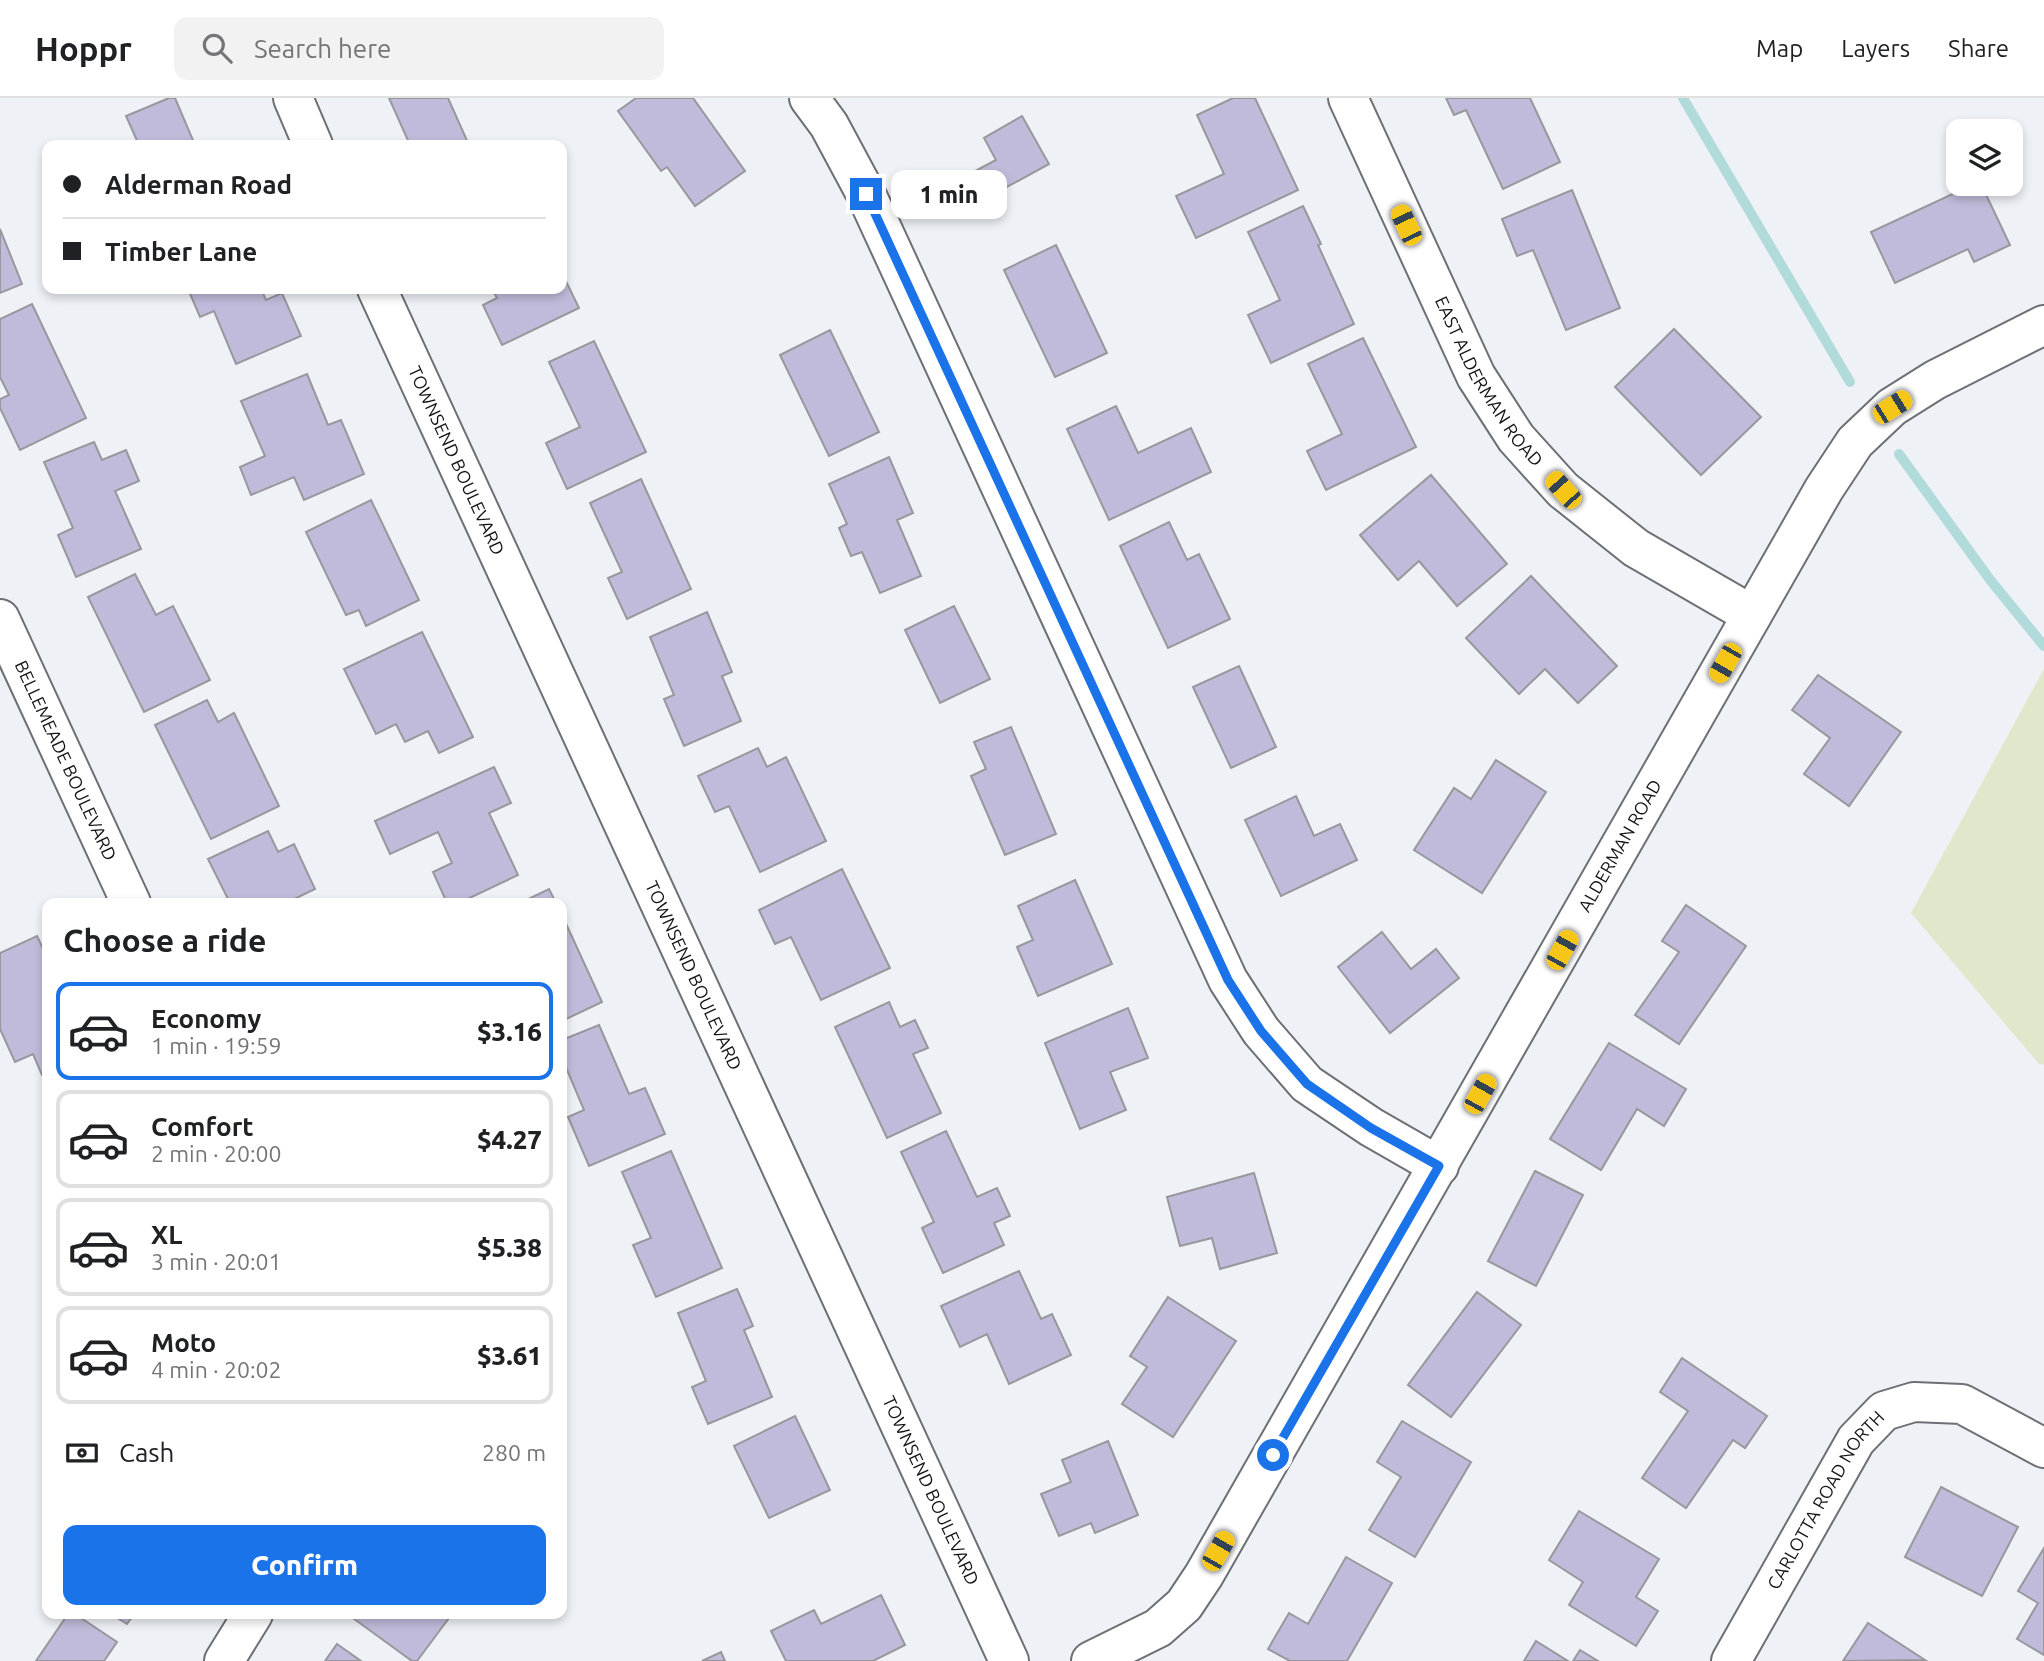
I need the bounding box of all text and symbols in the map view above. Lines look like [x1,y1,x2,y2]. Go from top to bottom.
search box [174,17,664,80]
icon: search [198,29,236,67]
text: Hoppr [35,30,132,67]
text: Search here [254,34,391,63]
text: Map [1756,35,1803,62]
text: Layers [1841,35,1910,62]
text: Share [1948,35,2009,62]
map controls [1946,119,2023,196]
button: layers [1946,119,2023,196]
text: Alderman Road [105,170,292,199]
callout: 1 min [890,170,1006,218]
route end [850,178,882,210]
text: 1 min [920,182,978,207]
car [1388,202,1425,248]
text: Timber Lane [105,237,257,266]
street label: EAST ALDERMAN ROAD [1432,293,1547,470]
street label: TOWNSEND BOULEVARD [405,363,509,558]
car [1869,387,1916,427]
car [1542,467,1585,513]
car [1706,640,1745,686]
street label: BELLEMEADE BOULEVARD [12,657,121,863]
street label: ALDERMAN ROAD [1574,776,1665,915]
street label: TOWNSEND BOULEVARD [642,878,746,1073]
text: Choose a ride [63,922,266,958]
car [1543,927,1582,973]
icon: car [67,1000,130,1063]
text: Economy [151,1004,261,1033]
text: $3.16 [477,1017,542,1046]
text: 1 min · 19:59 [151,1033,282,1058]
car [1461,1071,1500,1117]
icon: car [67,1108,130,1171]
text: Comfort [151,1112,254,1141]
text: $4.27 [477,1125,542,1154]
text: 2 min · 20:00 [151,1141,282,1166]
icon: car [67,1216,130,1279]
text: XL [151,1220,182,1249]
text: $5.38 [477,1233,542,1262]
text: 3 min · 20:01 [151,1249,282,1274]
icon: car [67,1324,130,1387]
text: Moto [151,1328,216,1357]
text: $3.61 [477,1341,542,1370]
text: 4 min · 20:02 [151,1357,282,1382]
street label: TOWNSEND BOULEVARD [879,1393,984,1588]
street label: CARLOTTA ROAD NORTH [1763,1406,1888,1592]
icon: cash [63,1434,101,1472]
text: Cash [119,1438,174,1467]
route start [1257,1439,1289,1471]
text: 280 m [482,1440,546,1465]
button: Confirm [63,1525,546,1605]
car [1199,1528,1238,1574]

